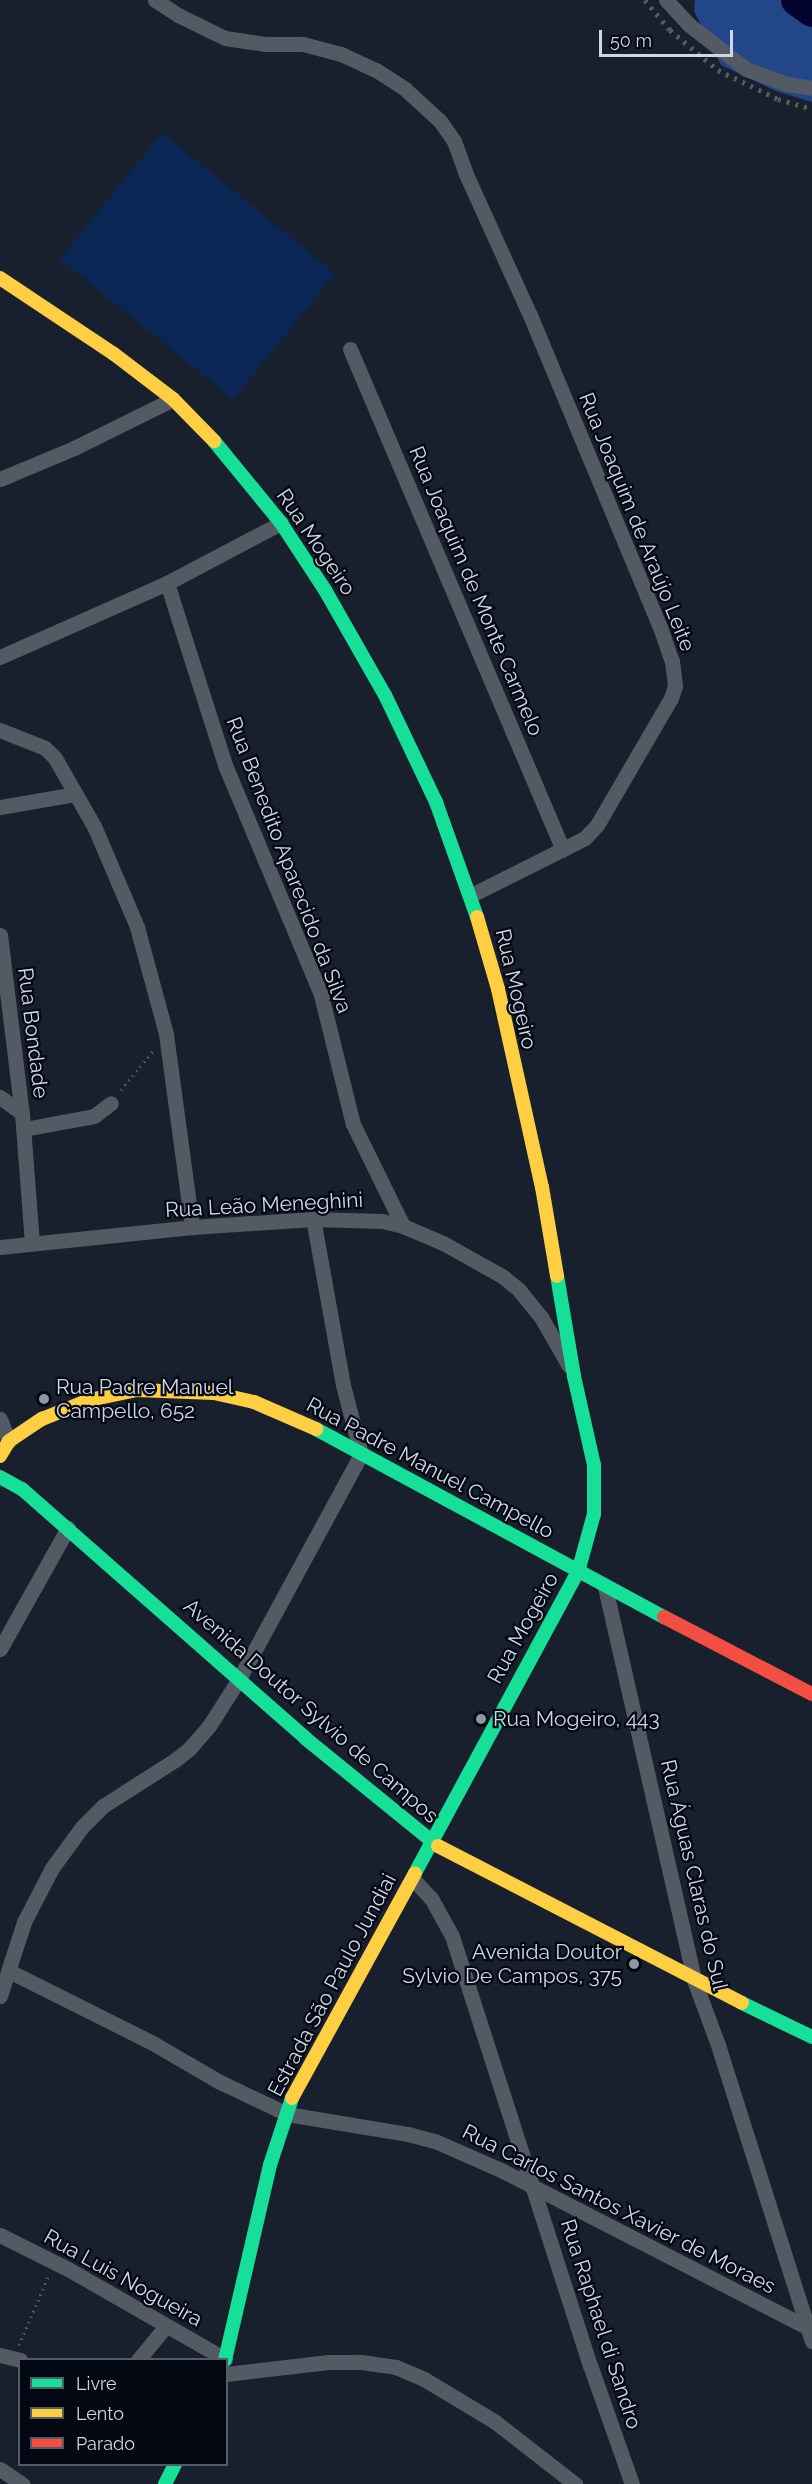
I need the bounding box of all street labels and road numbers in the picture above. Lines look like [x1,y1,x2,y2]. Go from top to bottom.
street label: Rua Joaquim de Araújo Leite [573,388,701,656]
street label: Rua Joaquim de Monte Carmelo [403,442,549,740]
street label: Rua Mogeiro [271,484,361,600]
street label: Rua Benedito Aparecido da Silva [221,713,357,1017]
street label: Rua Mogeiro [490,926,542,1052]
street label: Rua Bondade [12,966,54,1100]
street label: Rua Leão Meneghini [164,1187,364,1223]
street label: Rua Padre Manuel Campello [302,1392,558,1544]
street label: Rua Mogeiro [482,1568,564,1688]
street label: Avenida Doutor Sylvio de Campos [178,1593,444,1829]
street label: Rua Águas Claras do Sul [655,1757,733,1993]
street label: Estrada São Paulo Jundiai [262,1869,402,2101]
street label: Rua Carlos Santos Xavier de Moraes [458,2119,780,2299]
street label: Rua Raphael di Sandro [555,2216,647,2432]
street label: Rua Luis Nogueira [39,2224,207,2332]

